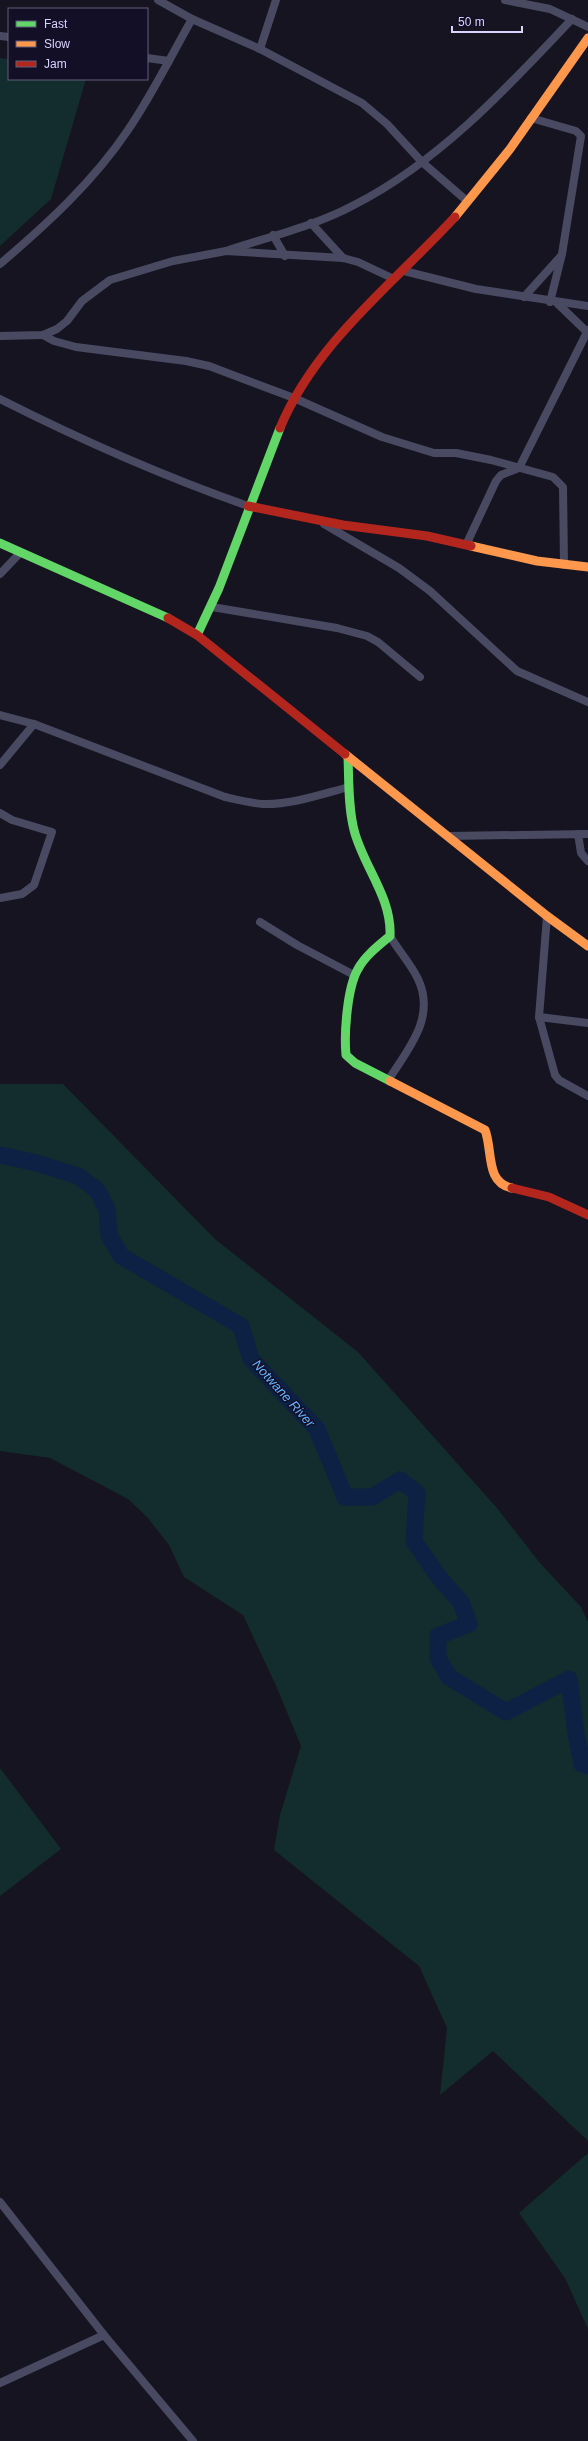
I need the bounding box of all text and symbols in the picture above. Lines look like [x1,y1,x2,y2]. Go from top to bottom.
legend [8,8,148,80]
scale bar [452,8,522,34]
text: 50 m [458,15,485,29]
text: Fast [44,17,68,31]
text: Slow [44,37,70,51]
text: Jam [44,57,67,71]
water label: Notwane River [250,1357,318,1431]

